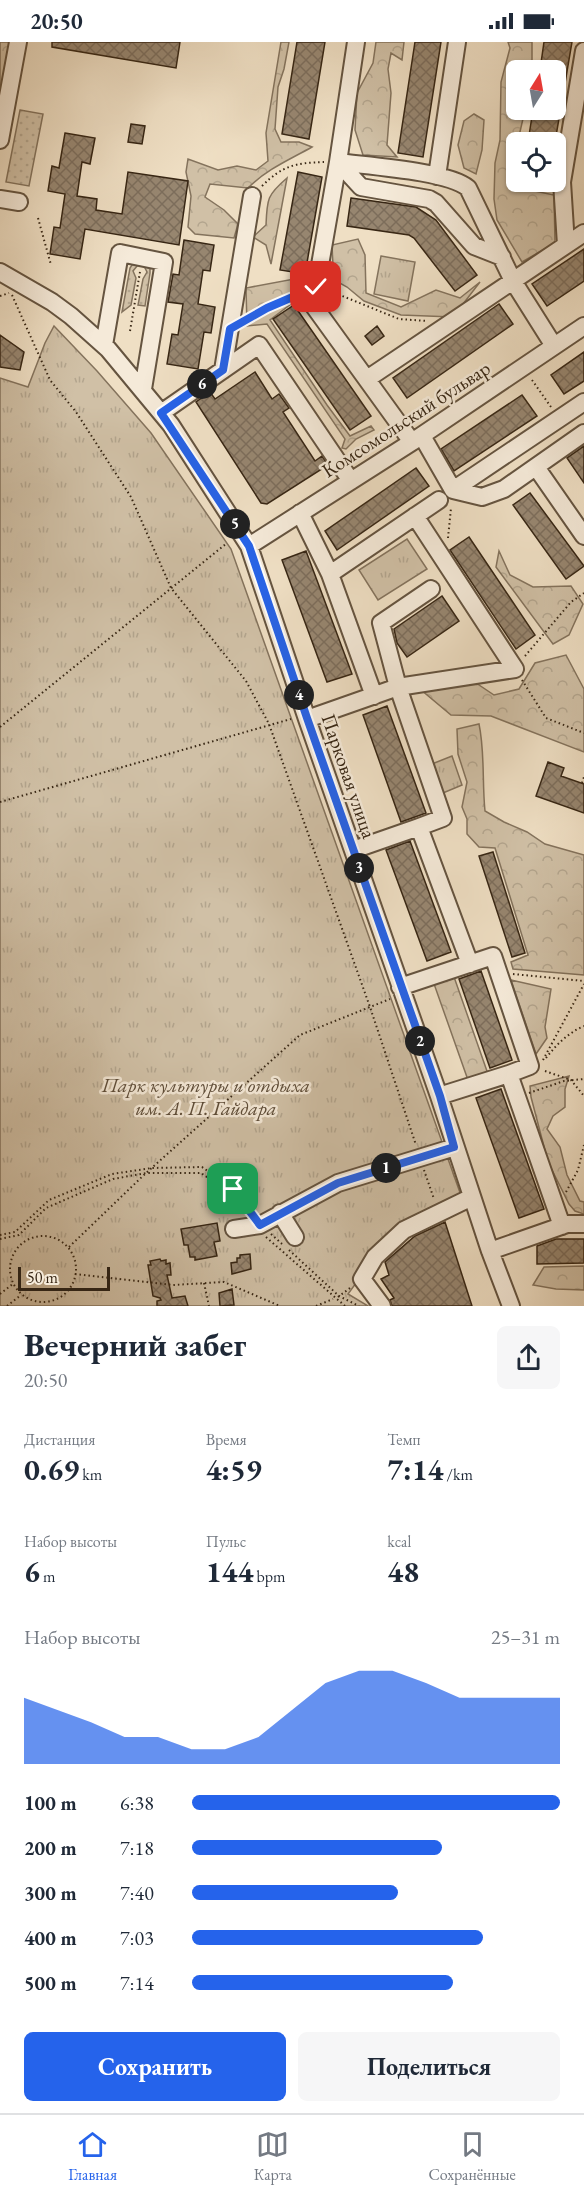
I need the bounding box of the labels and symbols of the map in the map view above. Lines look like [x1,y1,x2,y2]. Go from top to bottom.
north arrow [506,60,566,120]
pin [290,261,341,312]
street label: Комсомольский бульвар [317,355,495,483]
pin: 6 [187,369,217,399]
pin: 5 [220,509,250,539]
pin: 4 [284,680,314,710]
street label: Парковая улица [316,710,382,842]
pin: 3 [344,853,374,883]
pin: 2 [405,1026,435,1056]
park label: Парк культуры и отдыха им. А. П. Гайдара [101,1072,310,1121]
pin: 1 [371,1153,401,1183]
pin [207,1163,258,1214]
scale bar [18,1264,110,1292]

